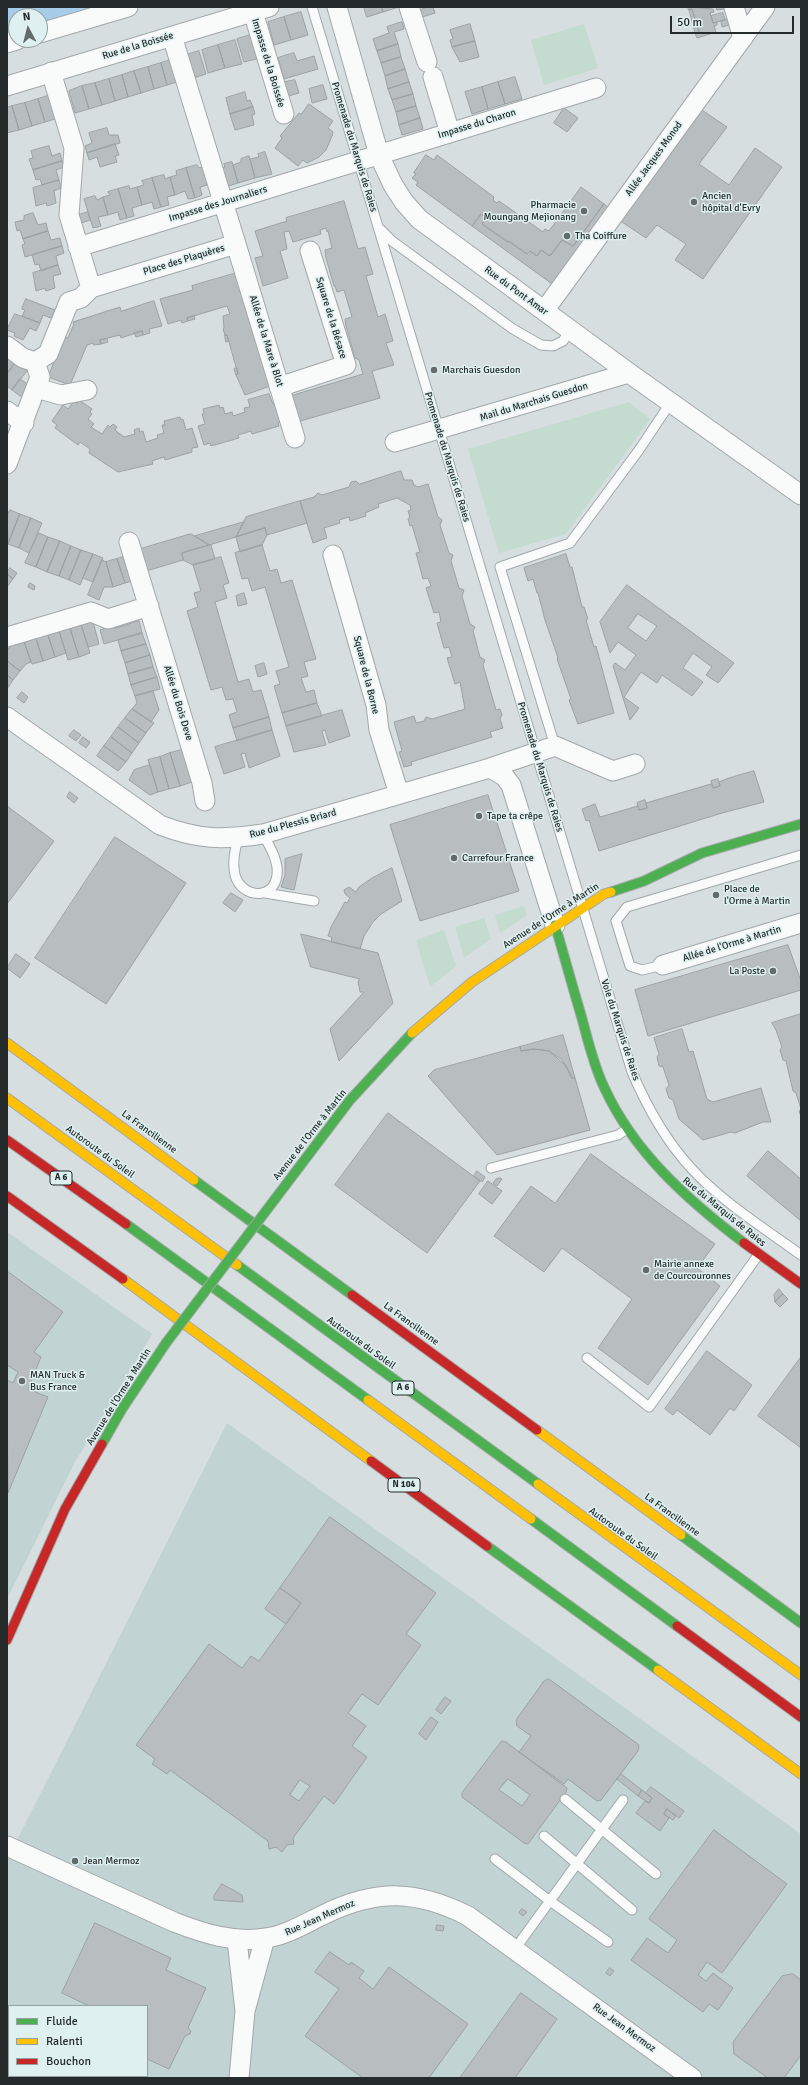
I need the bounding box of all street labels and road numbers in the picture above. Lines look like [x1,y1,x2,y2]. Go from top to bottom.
street label: Impasse de la Boissée [249,17,287,109]
street label: Rue de la Boissée [101,29,175,63]
street label: Promenade du Marquis de Raies [328,80,380,214]
street label: Impasse du Charon [437,106,517,142]
street label: Allée Jacques Monod [623,119,685,199]
street label: Impasse des Journaliers [167,183,269,225]
street label: Place des Plaquères [142,242,226,278]
street label: Rue du Pont Amar [482,264,550,318]
street label: Square de la Bésace [313,276,349,360]
street label: Allée de la Mare à Blot [246,294,286,388]
street label: Mail du Marchais Guesdon [479,380,589,424]
street label: Promenade du Marquis de Raies [421,390,473,524]
street label: Square de la Borne [350,635,382,715]
street label: Allée du Bois Deve [161,664,195,742]
street label: Promenade du Marquis de Raies [514,700,566,834]
street label: Rue du Plessis Briard [248,807,338,841]
street label: Avenue de l'Orme à Martin [501,880,601,952]
street label: Allée de l'Orme à Martin [681,923,783,965]
street label: Voie du Marquis de Raies [598,978,642,1082]
street label: Avenue de l'Orme à Martin [271,1087,349,1183]
street label: La Francilienne [119,1108,179,1156]
street label: Autoroute du Soleil [63,1123,137,1181]
road number: A 6 [50,1171,72,1185]
street label: Rue du Marquis de Raies [680,1175,768,1249]
street label: La Francilienne [381,1300,441,1348]
street label: Autoroute du Soleil [324,1314,398,1372]
street label: Avenue de l'Orme à Martin [84,1346,154,1448]
road number: A 6 [392,1381,414,1395]
road number: N 104 [388,1478,420,1492]
street label: La Francilienne [642,1491,702,1539]
street label: Autoroute du Soleil [586,1505,660,1563]
street label: Rue Jean Mermoz [283,1897,357,1939]
street label: Rue Jean Mermoz [590,2001,658,2055]

